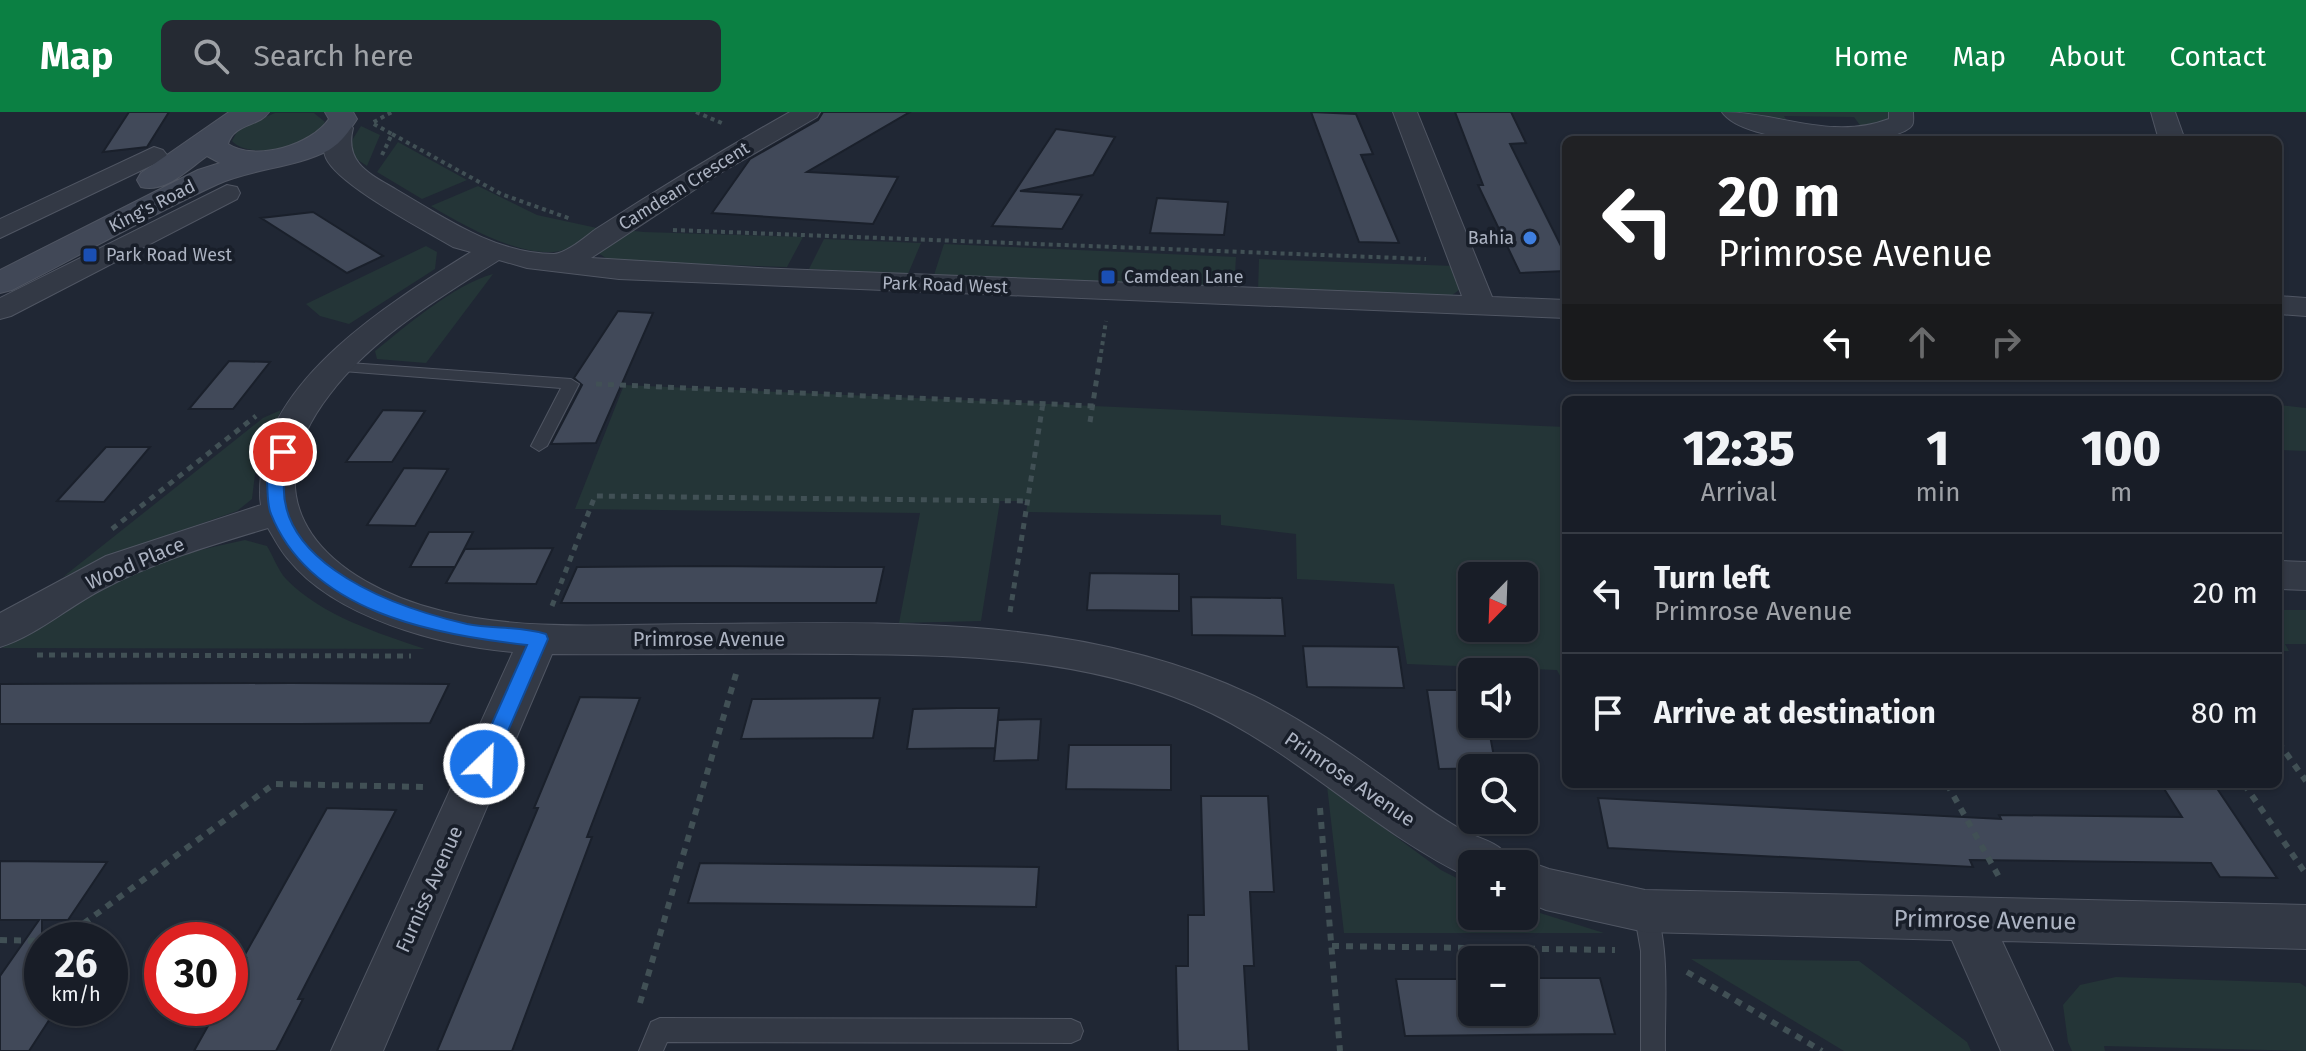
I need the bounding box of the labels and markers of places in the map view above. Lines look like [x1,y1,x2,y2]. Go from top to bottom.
place label: Bahia [1468,227,1514,249]
marker: Bahia [1521,229,1539,247]
place label: Park Road West [106,244,232,266]
marker: Park Road West [81,246,99,264]
place label: Camdean Lane [1124,266,1244,288]
marker: Camdean Lane [1099,268,1117,286]
pin [249,418,317,486]

